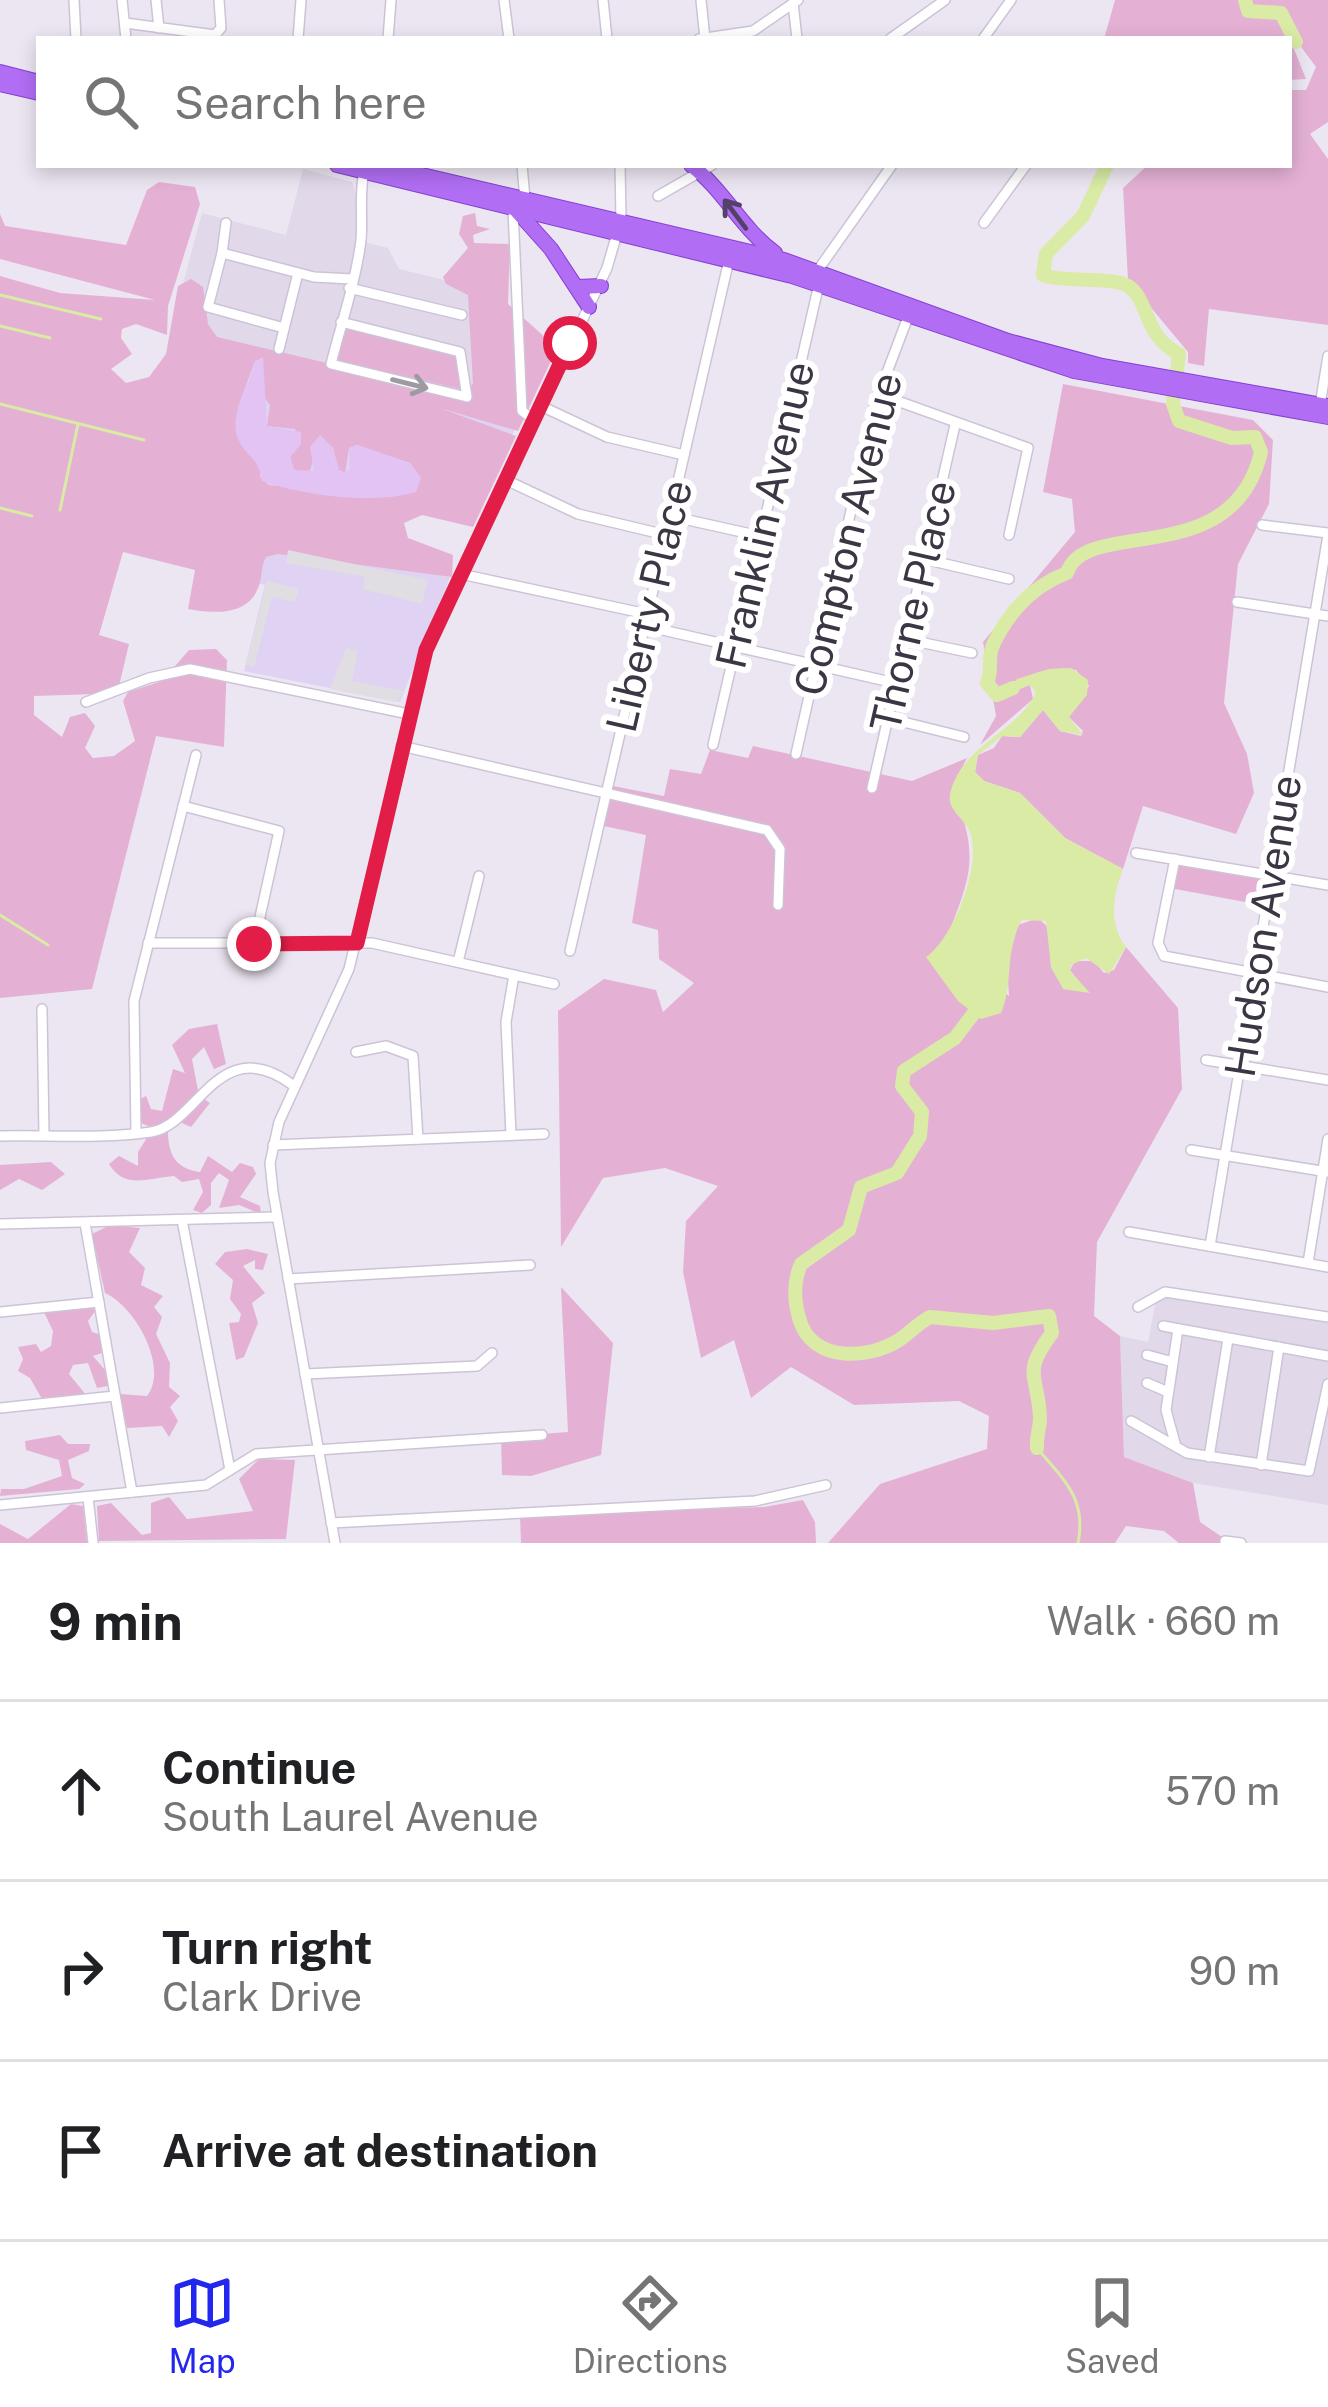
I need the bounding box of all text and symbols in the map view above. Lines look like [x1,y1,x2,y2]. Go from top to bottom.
search box [36,36,1292,168]
icon: search [78,69,144,135]
text: Search here [174,76,427,129]
one-way arrow [723,198,749,231]
route start [543,316,597,370]
street label: Franklin Avenue [705,357,824,673]
street label: Compton Avenue [784,367,911,700]
one-way arrow [391,374,429,396]
street label: Liberty Place [596,475,701,737]
street label: Thorne Place [860,476,965,736]
street label: Hudson Avenue [1214,771,1311,1081]
route end [227,917,281,971]
text: 9 min [48,1592,183,1651]
text: Walk · 660 m [1047,1598,1280,1644]
text: Continue [162,1741,356,1794]
icon: ahead [48,1758,114,1824]
text: 570 m [1165,1768,1280,1814]
text: South Laurel Avenue [162,1794,539,1840]
text: Turn right [162,1921,373,1974]
icon: right [48,1938,114,2004]
text: 90 m [1189,1948,1280,1994]
text: Clark Drive [162,1974,362,2020]
icon: arrive [48,2118,114,2184]
text: Arrive at destination [162,2124,598,2177]
tab: Map [169,2270,236,2380]
tab: Directions [573,2270,728,2380]
tab: Saved [1065,2270,1159,2380]

